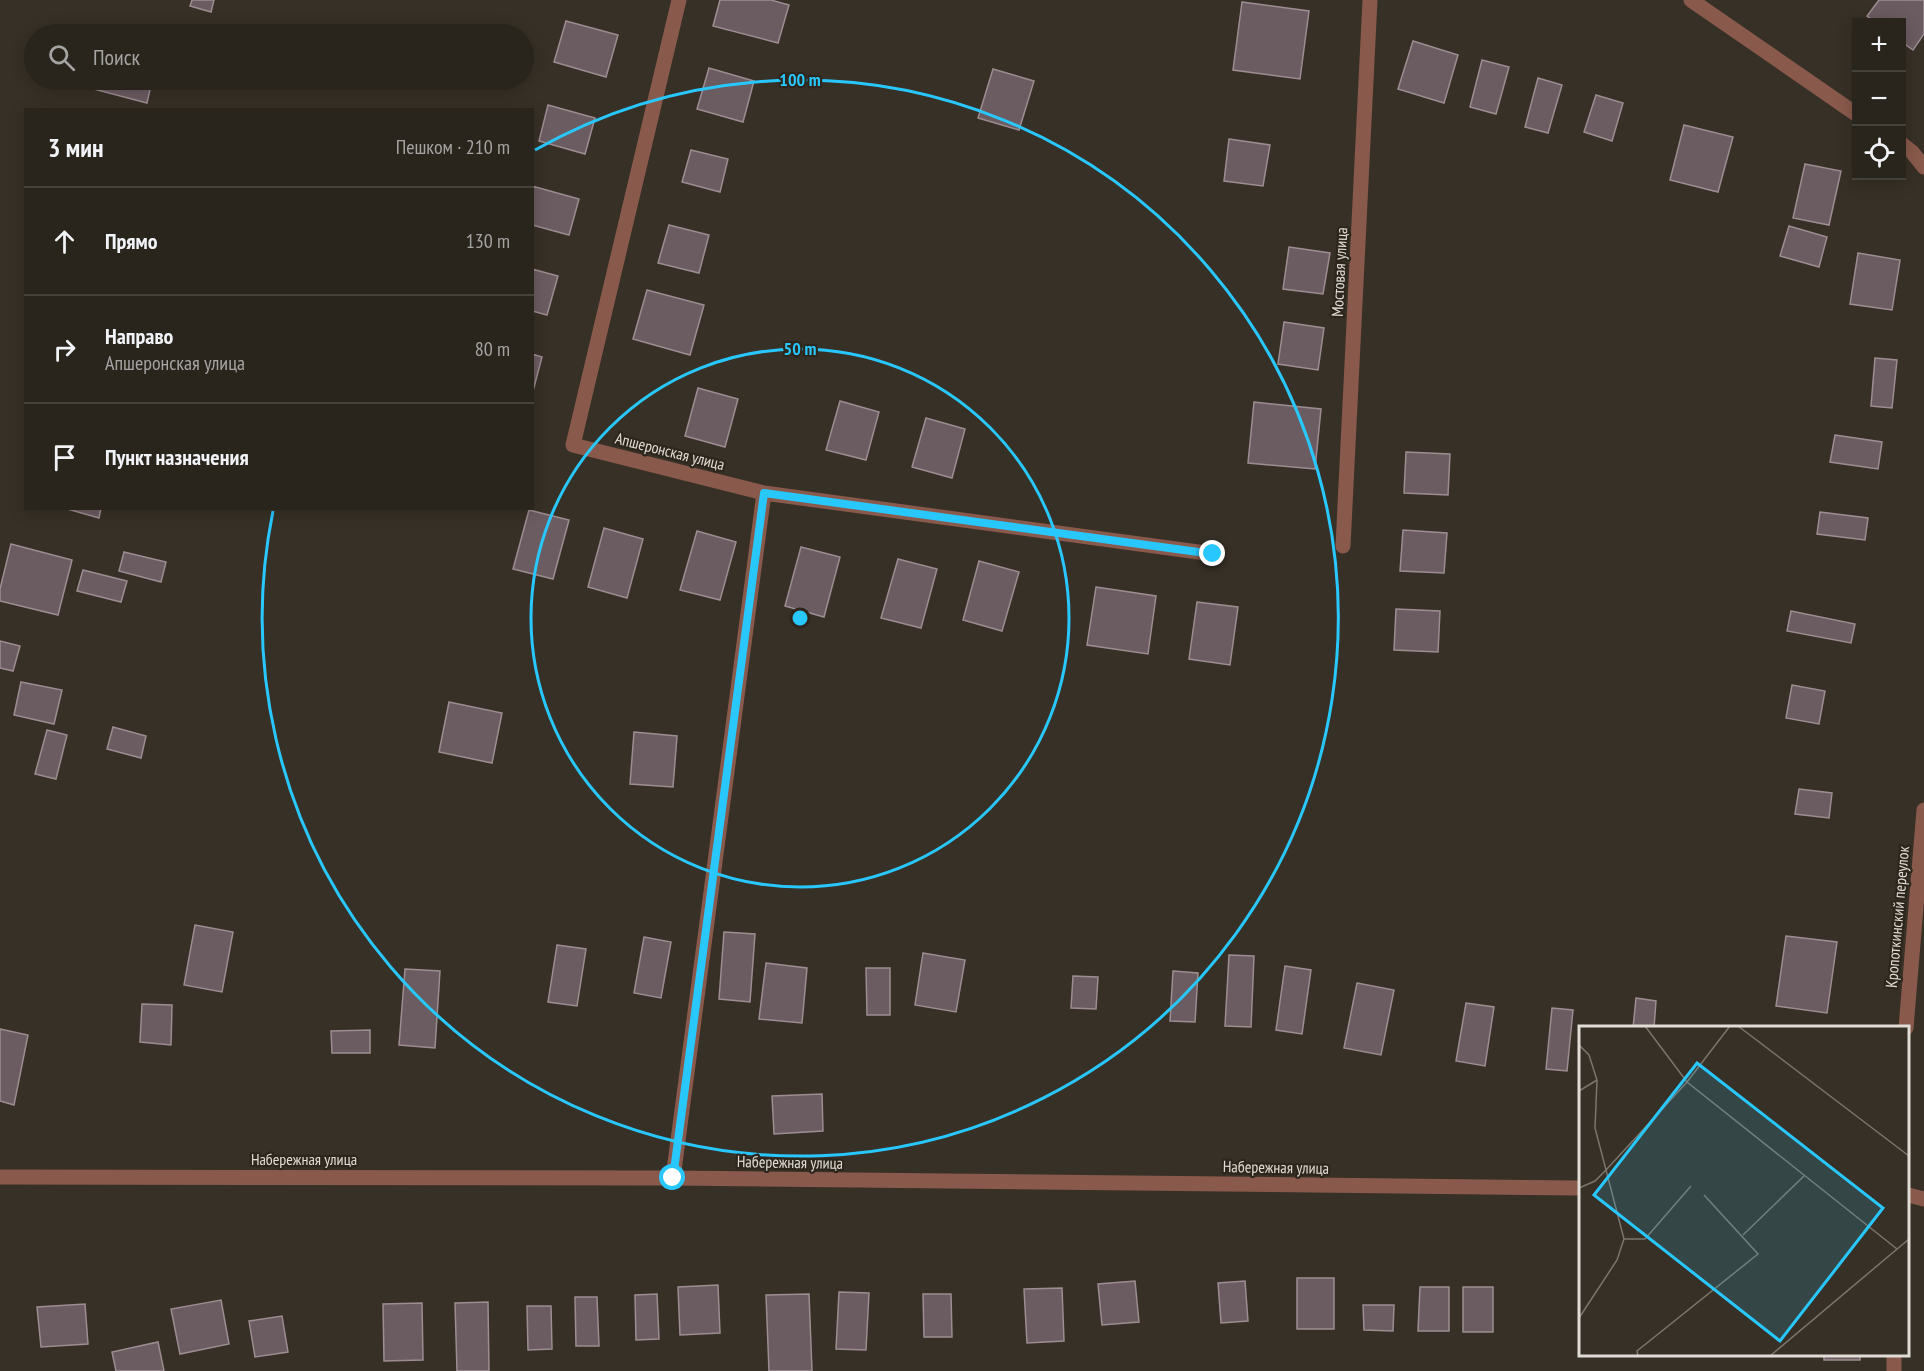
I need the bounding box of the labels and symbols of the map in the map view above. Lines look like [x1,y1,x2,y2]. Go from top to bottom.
text: 100 m [779,68,821,91]
street label: Мостовая улица [1327,227,1351,317]
text: 50 m [784,337,816,360]
street label: Апшеронская улица [613,428,727,474]
route end [1199,540,1225,566]
centre of rings [790,608,810,628]
street label: Кропоткинский переулок [1881,844,1913,989]
inset map [1579,1026,1909,1356]
street label: Набережная улица [251,1149,357,1169]
street label: Набережная улица [737,1151,843,1173]
street label: Набережная улица [1223,1156,1329,1178]
route start [659,1164,685,1190]

